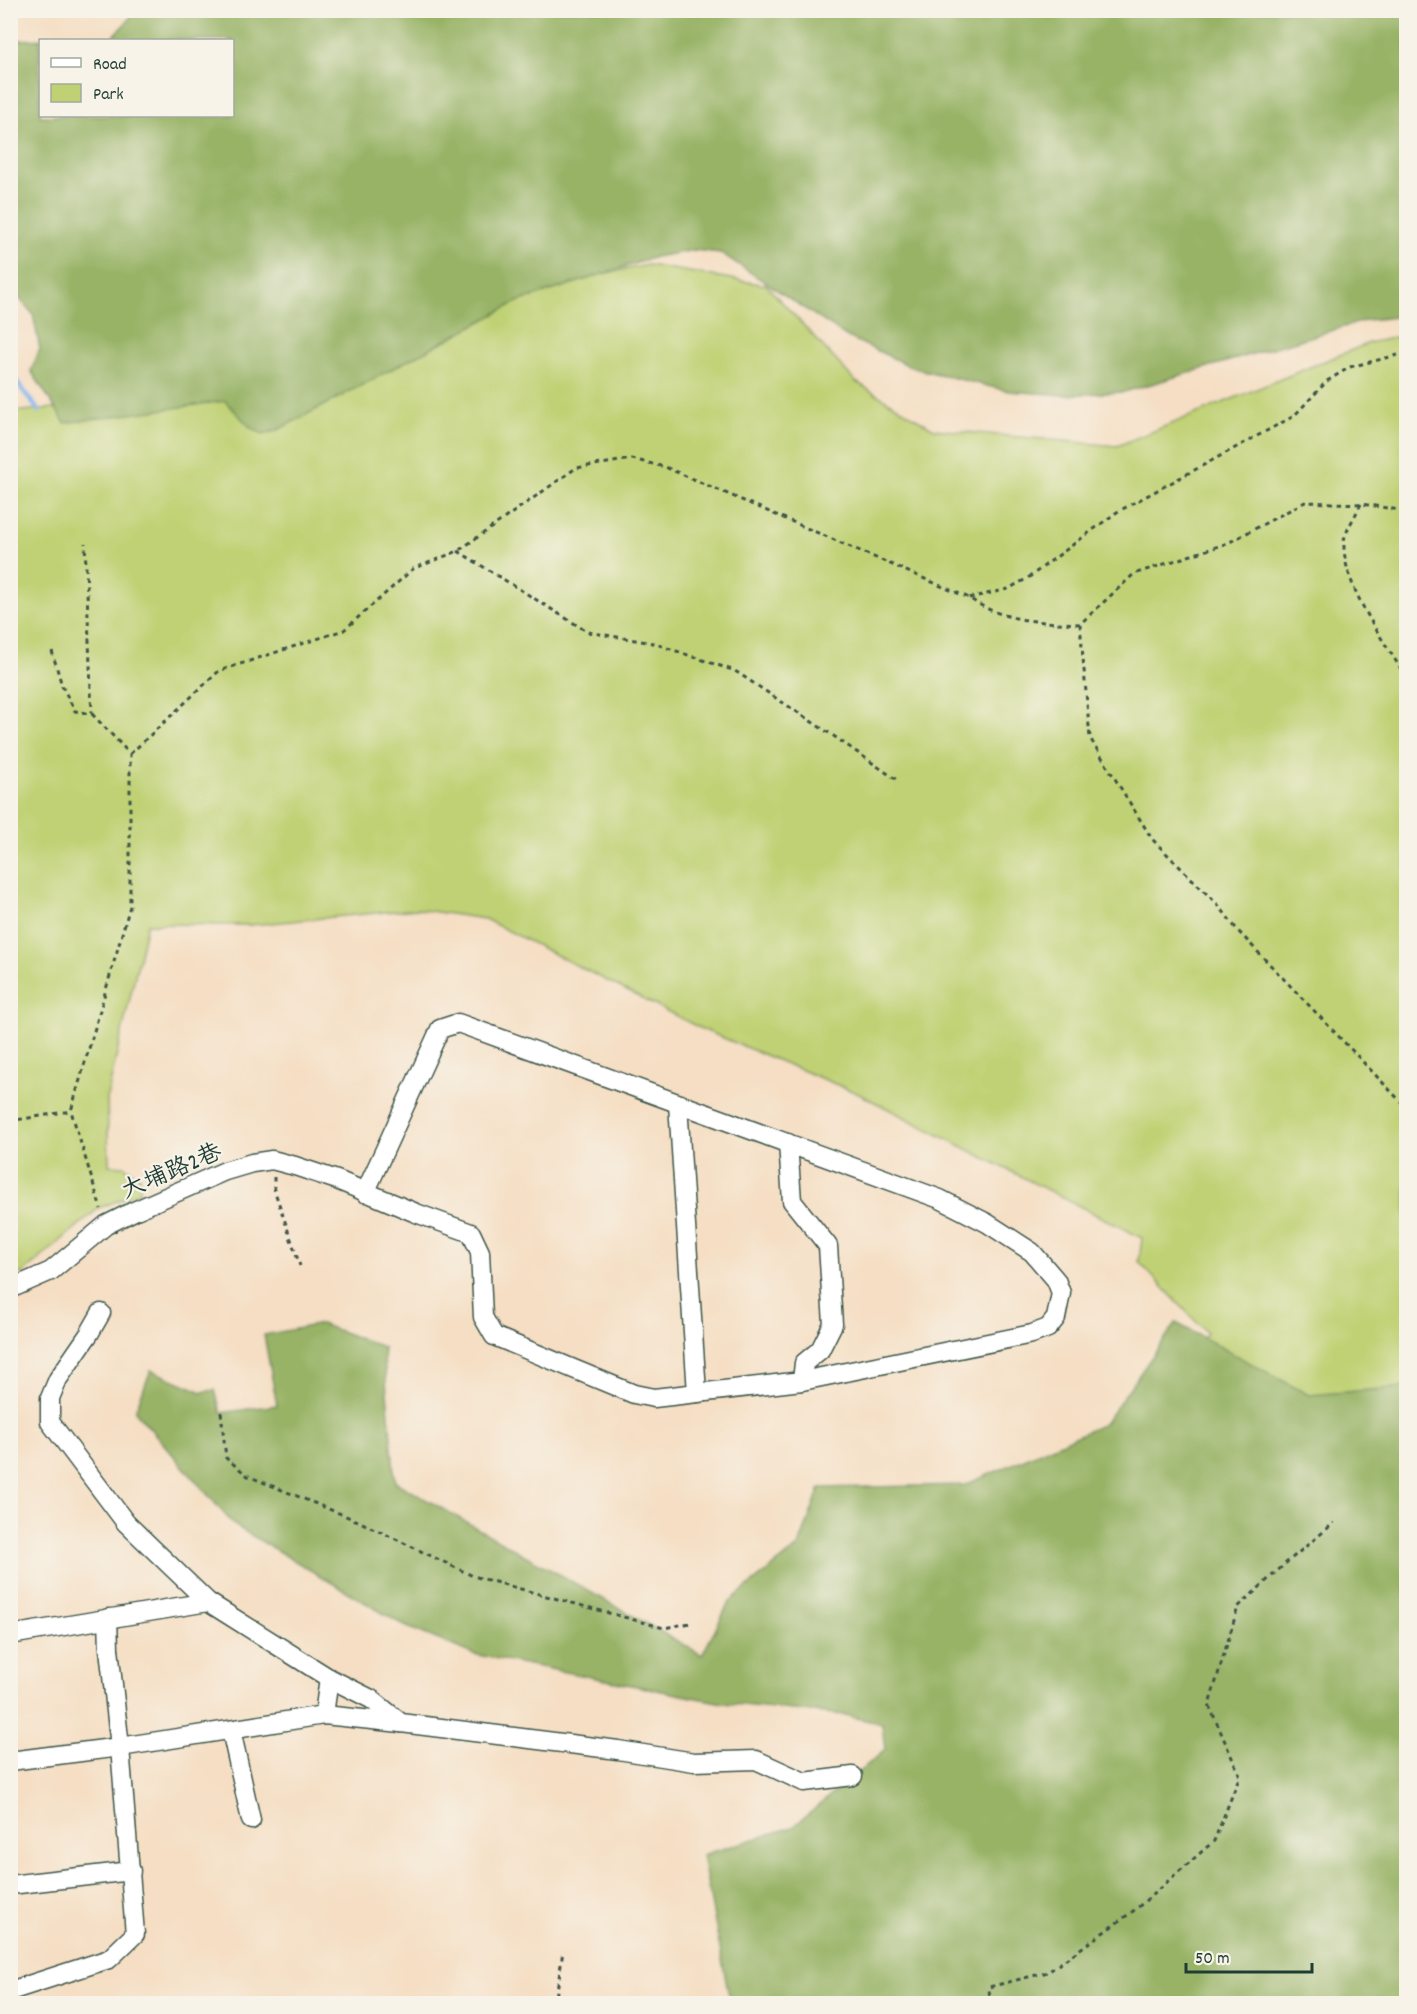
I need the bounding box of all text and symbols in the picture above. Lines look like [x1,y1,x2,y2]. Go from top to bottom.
legend [39,39,234,117]
text: Road [93,53,127,78]
text: Park [93,83,124,108]
street label: 大埔路2巷 [117,1136,228,1209]
scale bar [1186,1936,1312,1974]
text: 50 m [1195,1947,1230,1972]

